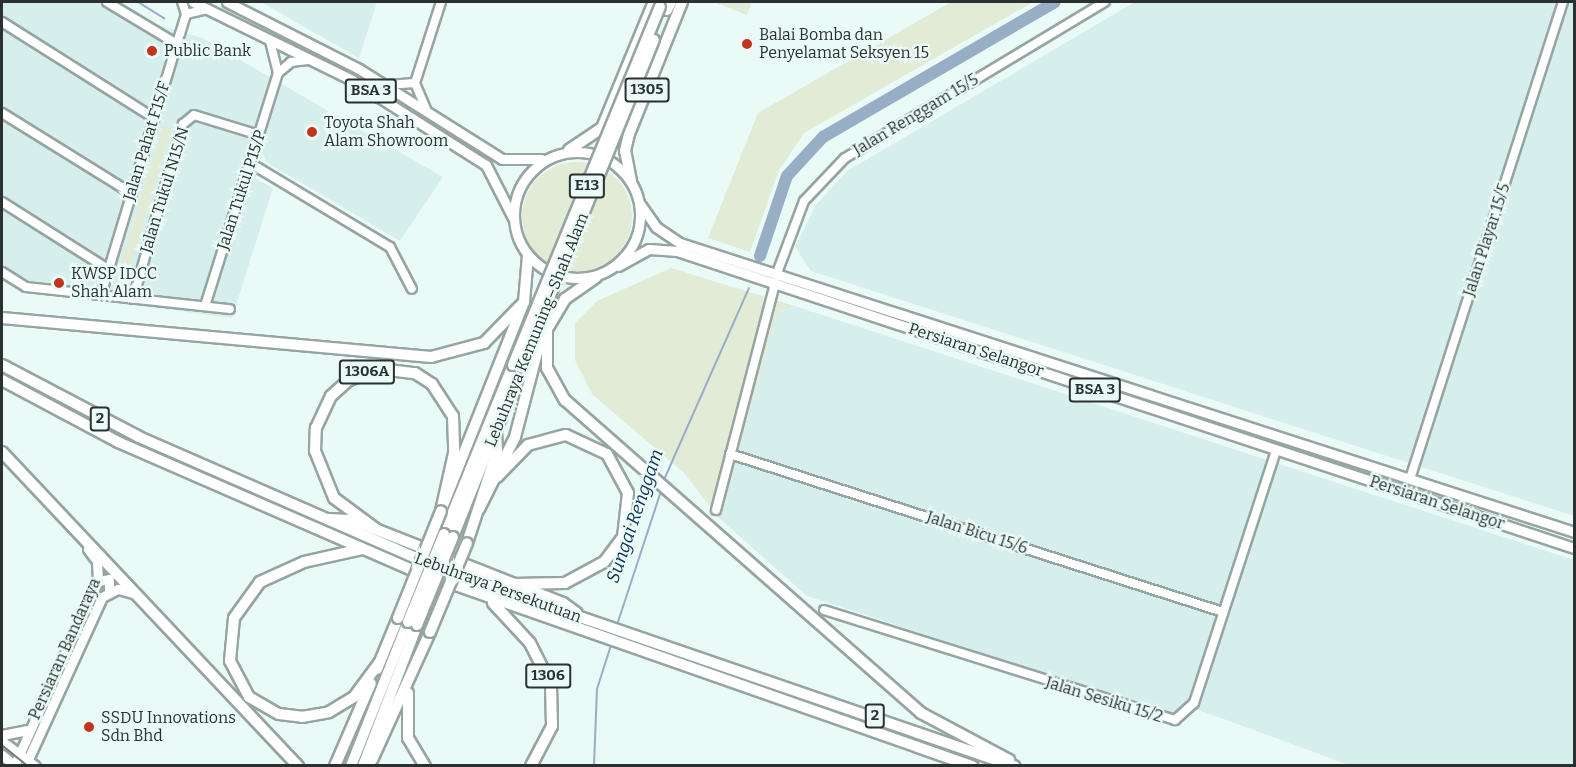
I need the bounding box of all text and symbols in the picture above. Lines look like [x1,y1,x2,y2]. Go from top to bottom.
place label: Balai Bomba dan Penyelamat Seksyen 15 [759,25,929,63]
marker: Balai Bomba dan Penyelamat Seksyen 15 [740,37,754,51]
place label: Public Bank [164,41,251,61]
marker: Public Bank [145,44,159,58]
street label: Jalan Renggam 15/5 [850,70,982,160]
road number: 1305 [624,78,670,102]
street label: Jalan Pahat F15/F [120,79,174,203]
road number: BSA 3 [344,79,398,103]
place label: Toyota Shah Alam Showroom [324,113,448,151]
street label: Jalan Tukul N15/N [137,125,193,255]
marker: Toyota Shah Alam Showroom [305,125,319,139]
street label: Jalan Tukul P15/P [214,128,270,252]
road number: E13 [568,174,606,198]
street label: Jalan Playar 15/5 [1460,181,1514,299]
street label: Lebuhraya Kemuning–Shah Alam [481,210,593,450]
place label: KWSP IDCC Shah Alam [71,264,157,302]
marker: KWSP IDCC Shah Alam [52,276,66,290]
street label: Persiaran Selangor [906,319,1046,381]
road number: 1306A [338,360,395,384]
road number: BSA 3 [1068,378,1122,402]
road number: 2 [90,407,110,431]
water label: Sungai Renggam [602,446,668,586]
street label: Persiaran Selangor [1367,472,1507,534]
street label: Jalan Bicu 15/6 [924,508,1030,558]
street label: Lebuhraya Persekutuan [412,549,584,627]
street label: Persiaran Bandaraya [25,575,105,723]
road number: 1306 [524,664,572,688]
street label: Jalan Sesiku 15/2 [1043,673,1165,727]
road number: 2 [864,704,886,728]
place label: SSDU Innovations Sdn Bhd [101,708,236,746]
marker: SSDU Innovations Sdn Bhd [82,720,96,734]

